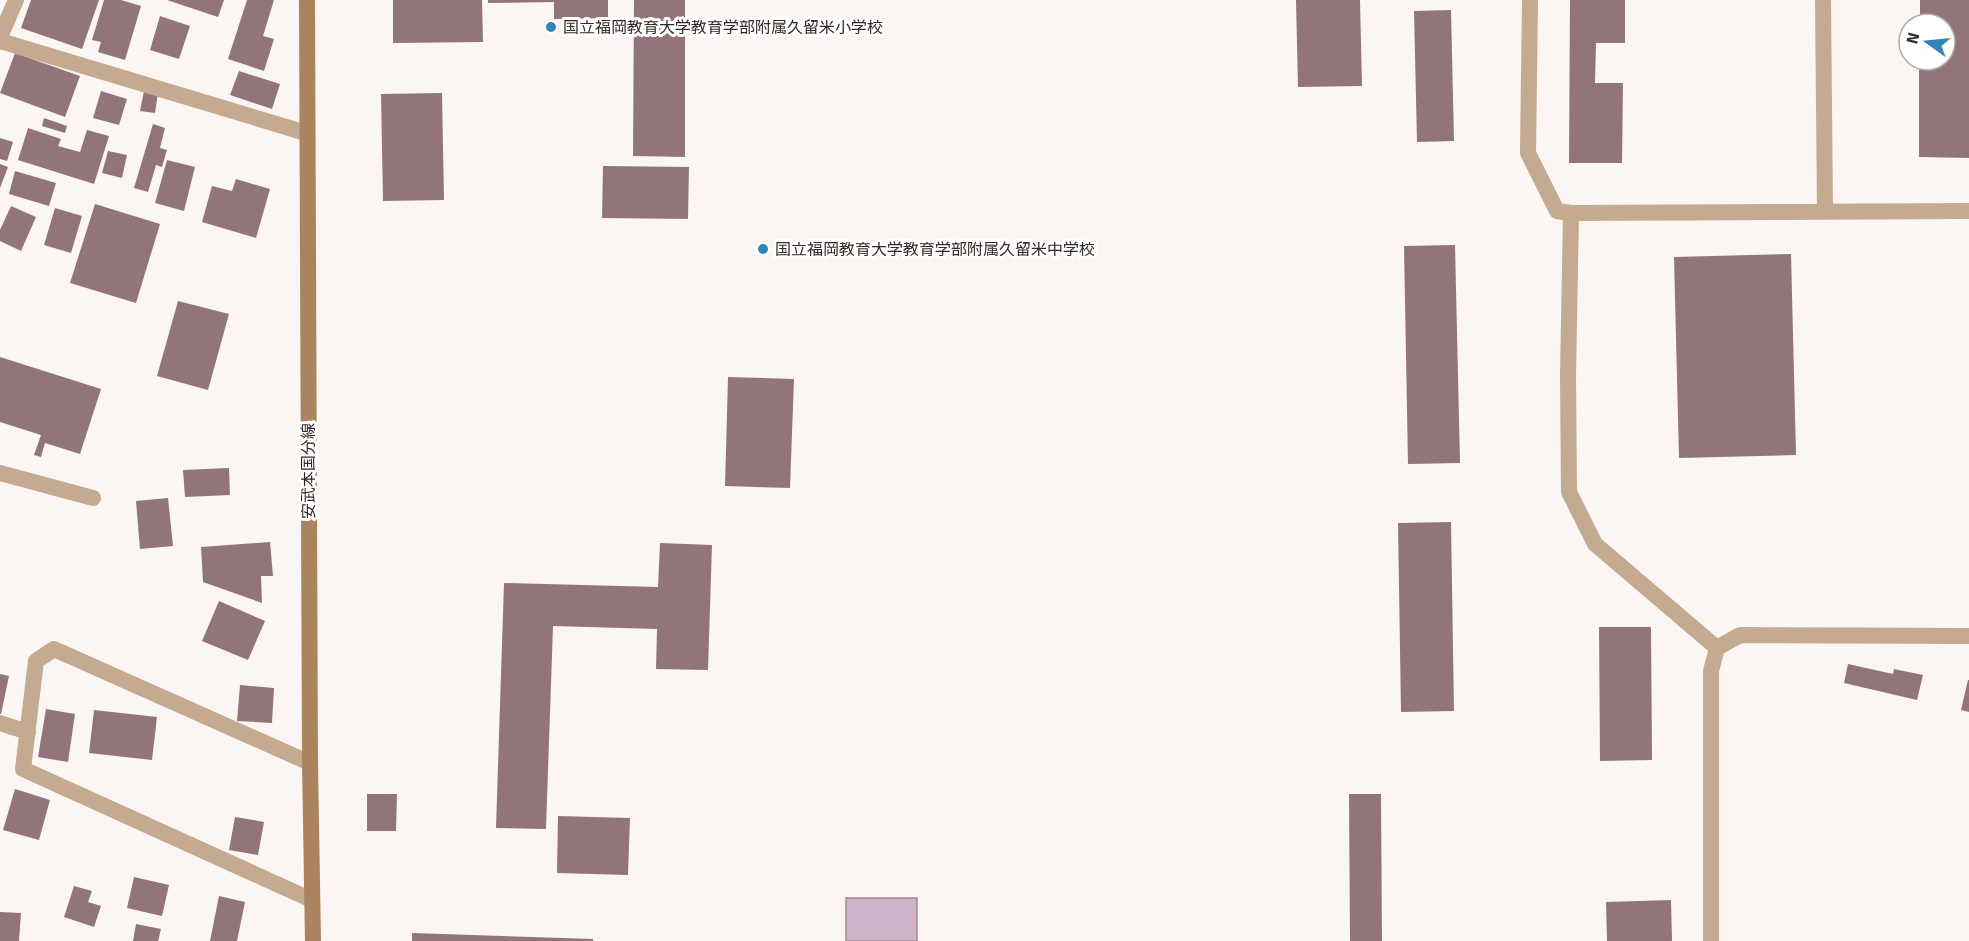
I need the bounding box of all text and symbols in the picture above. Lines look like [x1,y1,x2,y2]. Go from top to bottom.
north arrow [1897,12,1957,72]
place label: 国立福岡教育大学教育学部附属久留米小学校 [563,18,883,38]
marker: 国立福岡教育大学教育学部附属久留米小学校 [544,20,558,34]
text: N [1902,30,1925,46]
place label: 国立福岡教育大学教育学部附属久留米中学校 [775,240,1095,260]
marker: 国立福岡教育大学教育学部附属久留米中学校 [756,242,770,256]
street label: 安武本国分線 [299,423,319,519]

